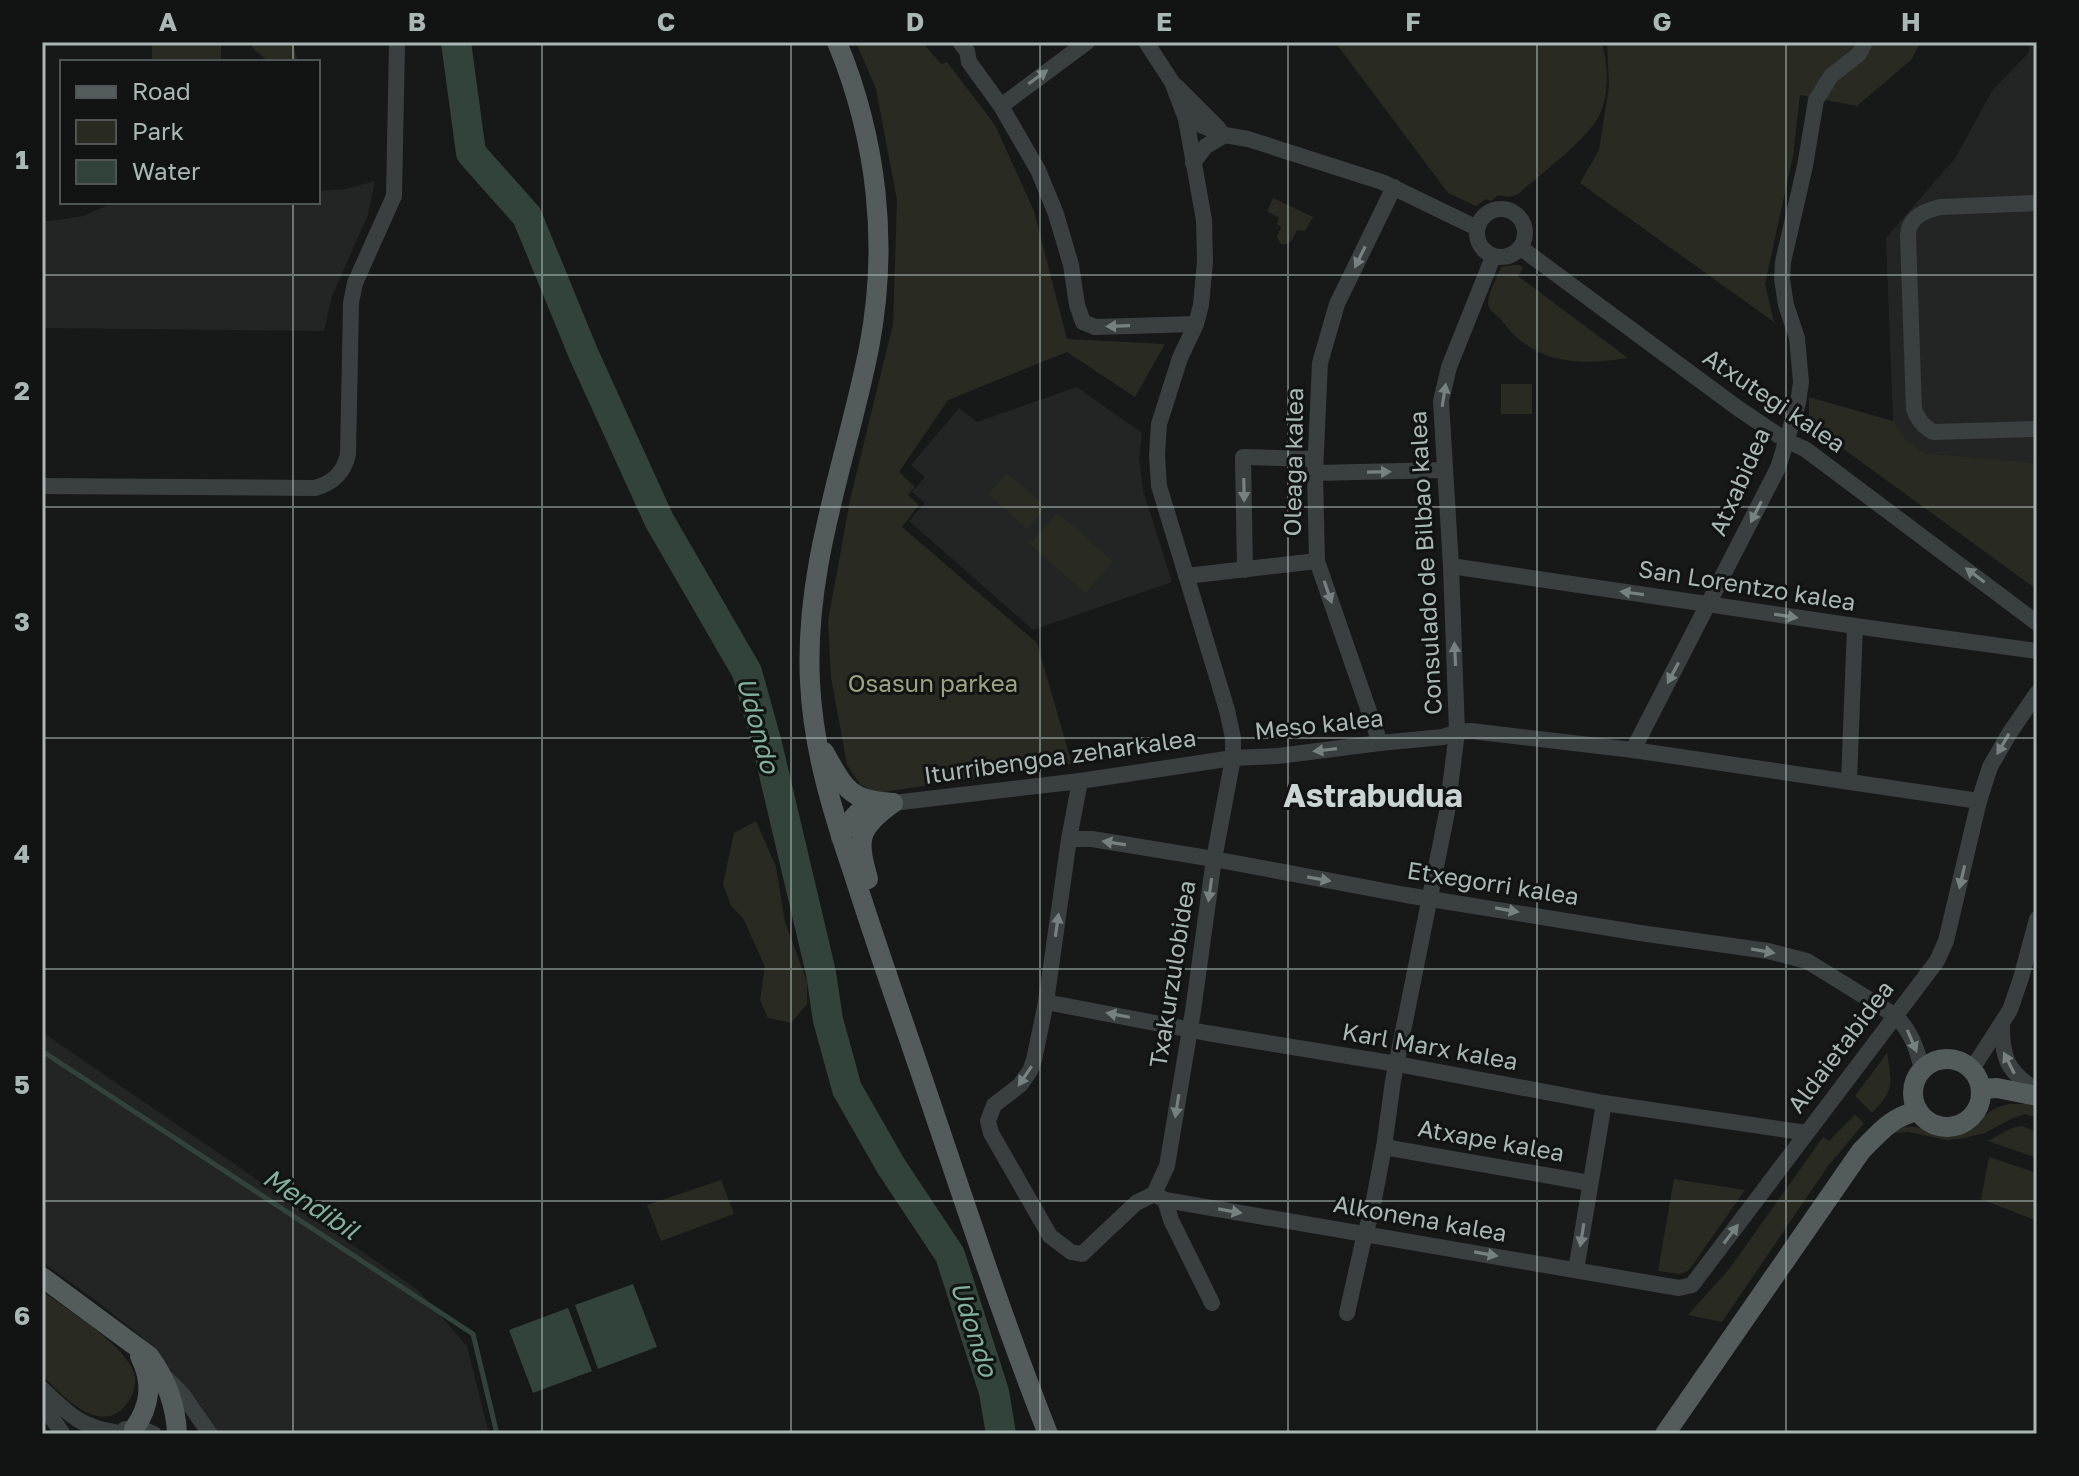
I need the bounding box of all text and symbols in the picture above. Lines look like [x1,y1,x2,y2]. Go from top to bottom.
text: A [159,6,178,37]
text: B [408,6,426,37]
text: C [657,6,675,37]
text: D [906,6,924,37]
text: E [1156,6,1172,37]
text: F [1405,6,1421,37]
text: G [1652,6,1672,37]
text: H [1901,6,1921,37]
legend [60,60,320,204]
one-way arrow [1028,70,1049,85]
text: Road [132,76,191,105]
text: Park [132,116,184,145]
text: 1 [15,144,29,175]
text: Water [132,156,200,185]
one-way arrow [1353,246,1367,269]
one-way arrow [1105,320,1130,333]
street label: Atxutegi kalea [1698,341,1852,458]
text: 2 [14,375,30,406]
one-way arrow [1438,382,1450,407]
street label: Oleaga kalea [1277,387,1308,537]
street label: Consulado de Bilbao kalea [1402,410,1447,716]
street label: Atxabidea [1702,423,1775,540]
one-way arrow [1367,465,1392,478]
one-way arrow [1238,478,1250,503]
one-way arrow [1749,500,1762,523]
street label: San Lorentzo kalea [1637,553,1858,616]
one-way arrow [1965,568,1985,584]
one-way arrow [1322,580,1334,604]
one-way arrow [1619,586,1644,599]
text: 3 [14,606,30,637]
one-way arrow [1774,610,1799,623]
one-way arrow [1448,641,1461,666]
one-way arrow [1667,662,1680,685]
park label: Osasun parkea [848,668,1018,697]
water label: Udondo [731,673,787,778]
street label: Meso kalea [1253,702,1385,745]
street label: Iturribengoa zeharkalea [922,722,1198,789]
one-way arrow [1996,733,2010,755]
one-way arrow [1312,744,1337,757]
district label: Astrabudua [1283,776,1463,814]
one-way arrow [1101,836,1126,848]
text: 4 [14,838,30,869]
street label: Etxegorri kalea [1405,855,1581,910]
one-way arrow [1955,864,1968,889]
one-way arrow [1306,873,1331,885]
street label: Txakurzulobidea [1142,878,1201,1069]
one-way arrow [1203,878,1216,903]
one-way arrow [1494,905,1519,917]
one-way arrow [1051,912,1064,937]
one-way arrow [1751,945,1776,957]
street label: Aldaietabidea [1781,974,1899,1118]
one-way arrow [1105,1008,1130,1021]
street label: Karl Marx kalea [1340,1016,1520,1075]
one-way arrow [1906,1029,1919,1053]
one-way arrow [2003,1051,2016,1074]
one-way arrow [1018,1065,1033,1086]
text: 5 [14,1069,30,1100]
one-way arrow [1170,1094,1183,1119]
street label: Atxape kalea [1416,1112,1567,1167]
water label: Mendibil [258,1161,366,1247]
street label: Alkonena kalea [1331,1188,1509,1247]
one-way arrow [1218,1205,1243,1217]
one-way arrow [1575,1223,1587,1248]
one-way arrow [1723,1223,1739,1244]
one-way arrow [1474,1249,1499,1261]
water label: Udondo [945,1277,1005,1382]
text: 6 [14,1300,30,1331]

